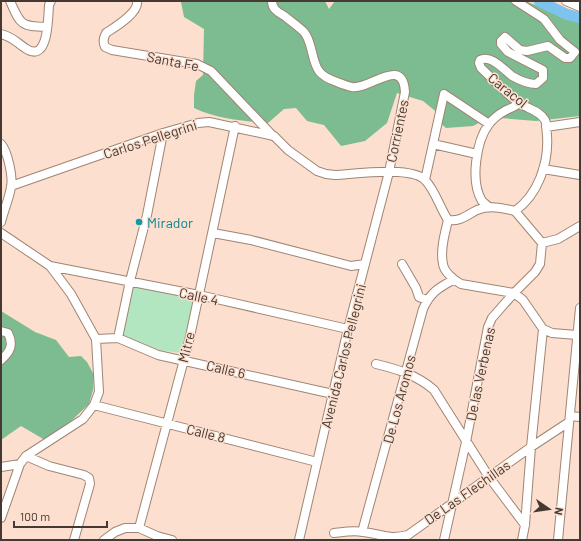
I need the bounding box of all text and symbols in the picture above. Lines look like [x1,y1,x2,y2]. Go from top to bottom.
street label: Santa Fe [145,48,201,74]
street label: Caracol [485,69,531,111]
street label: Corrientes [382,98,412,164]
street label: Carlos Pellegrini [101,116,199,162]
place label: Mirador [147,214,193,231]
marker: Mirador [134,217,144,227]
street label: Avenida Carlos Pellegrini [317,282,369,430]
street label: Calle 4 [178,284,220,308]
street label: De las Verbenas [462,325,498,422]
street label: Mitre [174,330,198,364]
street label: De Los Aromos [379,353,419,445]
street label: Calle 6 [205,356,247,382]
street label: Calle 8 [185,420,227,446]
street label: De Las Flechillas [421,456,513,528]
north arrow [529,489,569,529]
scale bar [14,503,107,529]
text: N [552,506,566,516]
text: 100 m [20,509,50,523]

